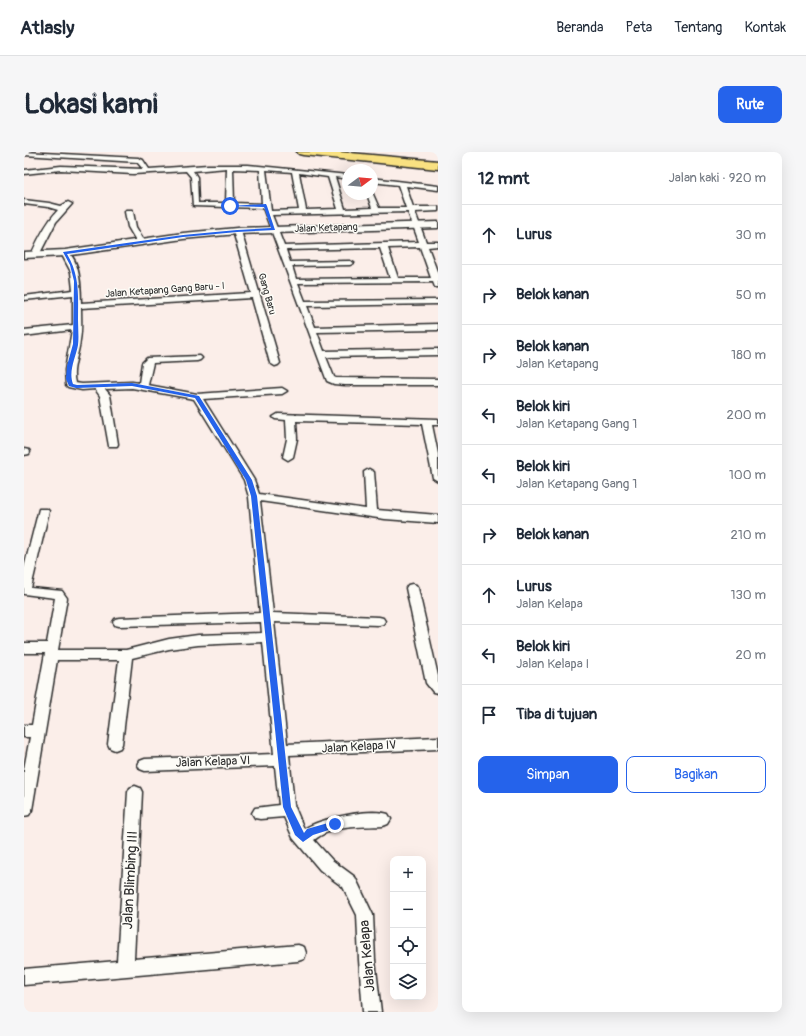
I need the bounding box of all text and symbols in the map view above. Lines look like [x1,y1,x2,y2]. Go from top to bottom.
text: Atlasly [20,16,74,40]
text: Beranda [556,19,604,36]
text: Peta [626,19,652,36]
text: Tentang [674,19,722,36]
text: Kontak [744,19,786,36]
button: Rute [718,86,782,123]
text: Lokasi kami [24,87,158,122]
north arrow [342,164,378,200]
text: 12 mnt [478,168,529,189]
text: Jalan kaki · 920 m [669,170,766,186]
route start [221,197,239,215]
street label: Jalan Ketapang [294,221,358,235]
icon: ahead [478,224,500,246]
text: Lurus [516,225,552,244]
text: 30 m [736,227,766,243]
street label: Gang Baru [255,272,279,316]
street label: Jalan Ketapang Gang Baru - I [105,280,225,300]
icon: right [478,284,500,306]
text: Belok kanan [516,285,589,304]
text: 50 m [736,287,766,303]
text: Belok kanan [516,337,589,356]
icon: right [478,344,500,366]
text: 180 m [731,347,766,363]
text: Jalan Ketapang [516,356,598,372]
text: Belok kiri [516,397,570,416]
icon: left [478,404,500,426]
text: 200 m [727,407,766,423]
text: Jalan Ketapang Gang 1 [516,416,637,432]
text: Belok kiri [516,457,570,476]
icon: left [478,464,500,486]
text: 100 m [729,467,766,483]
text: Jalan Ketapang Gang 1 [516,476,637,492]
icon: right [478,524,500,546]
text: Belok kanan [516,525,589,544]
text: 210 m [730,527,766,543]
text: Lurus [516,577,552,596]
icon: ahead [478,584,500,606]
text: 130 m [730,587,766,603]
text: Jalan Kelapa [516,596,583,612]
text: Belok kiri [516,637,570,656]
icon: left [478,644,500,666]
text: 20 m [735,647,766,663]
text: Jalan Kelapa I [516,656,589,672]
icon: arrive [478,704,500,726]
text: Tiba di tujuan [516,705,597,724]
street label: Jalan Kelapa IV [321,738,397,756]
street label: Jalan Kelapa VI [175,753,251,771]
button: Simpan [478,756,618,793]
button: Bagikan [626,756,766,793]
route end [326,815,344,833]
street label: Jalan Blimbing III [119,830,141,930]
map controls [390,856,426,1000]
button: + [390,856,426,892]
button: − [390,892,426,928]
street label: Jalan Kelapa [355,919,379,993]
button: locate [390,928,426,964]
button: layers [390,964,426,1000]

